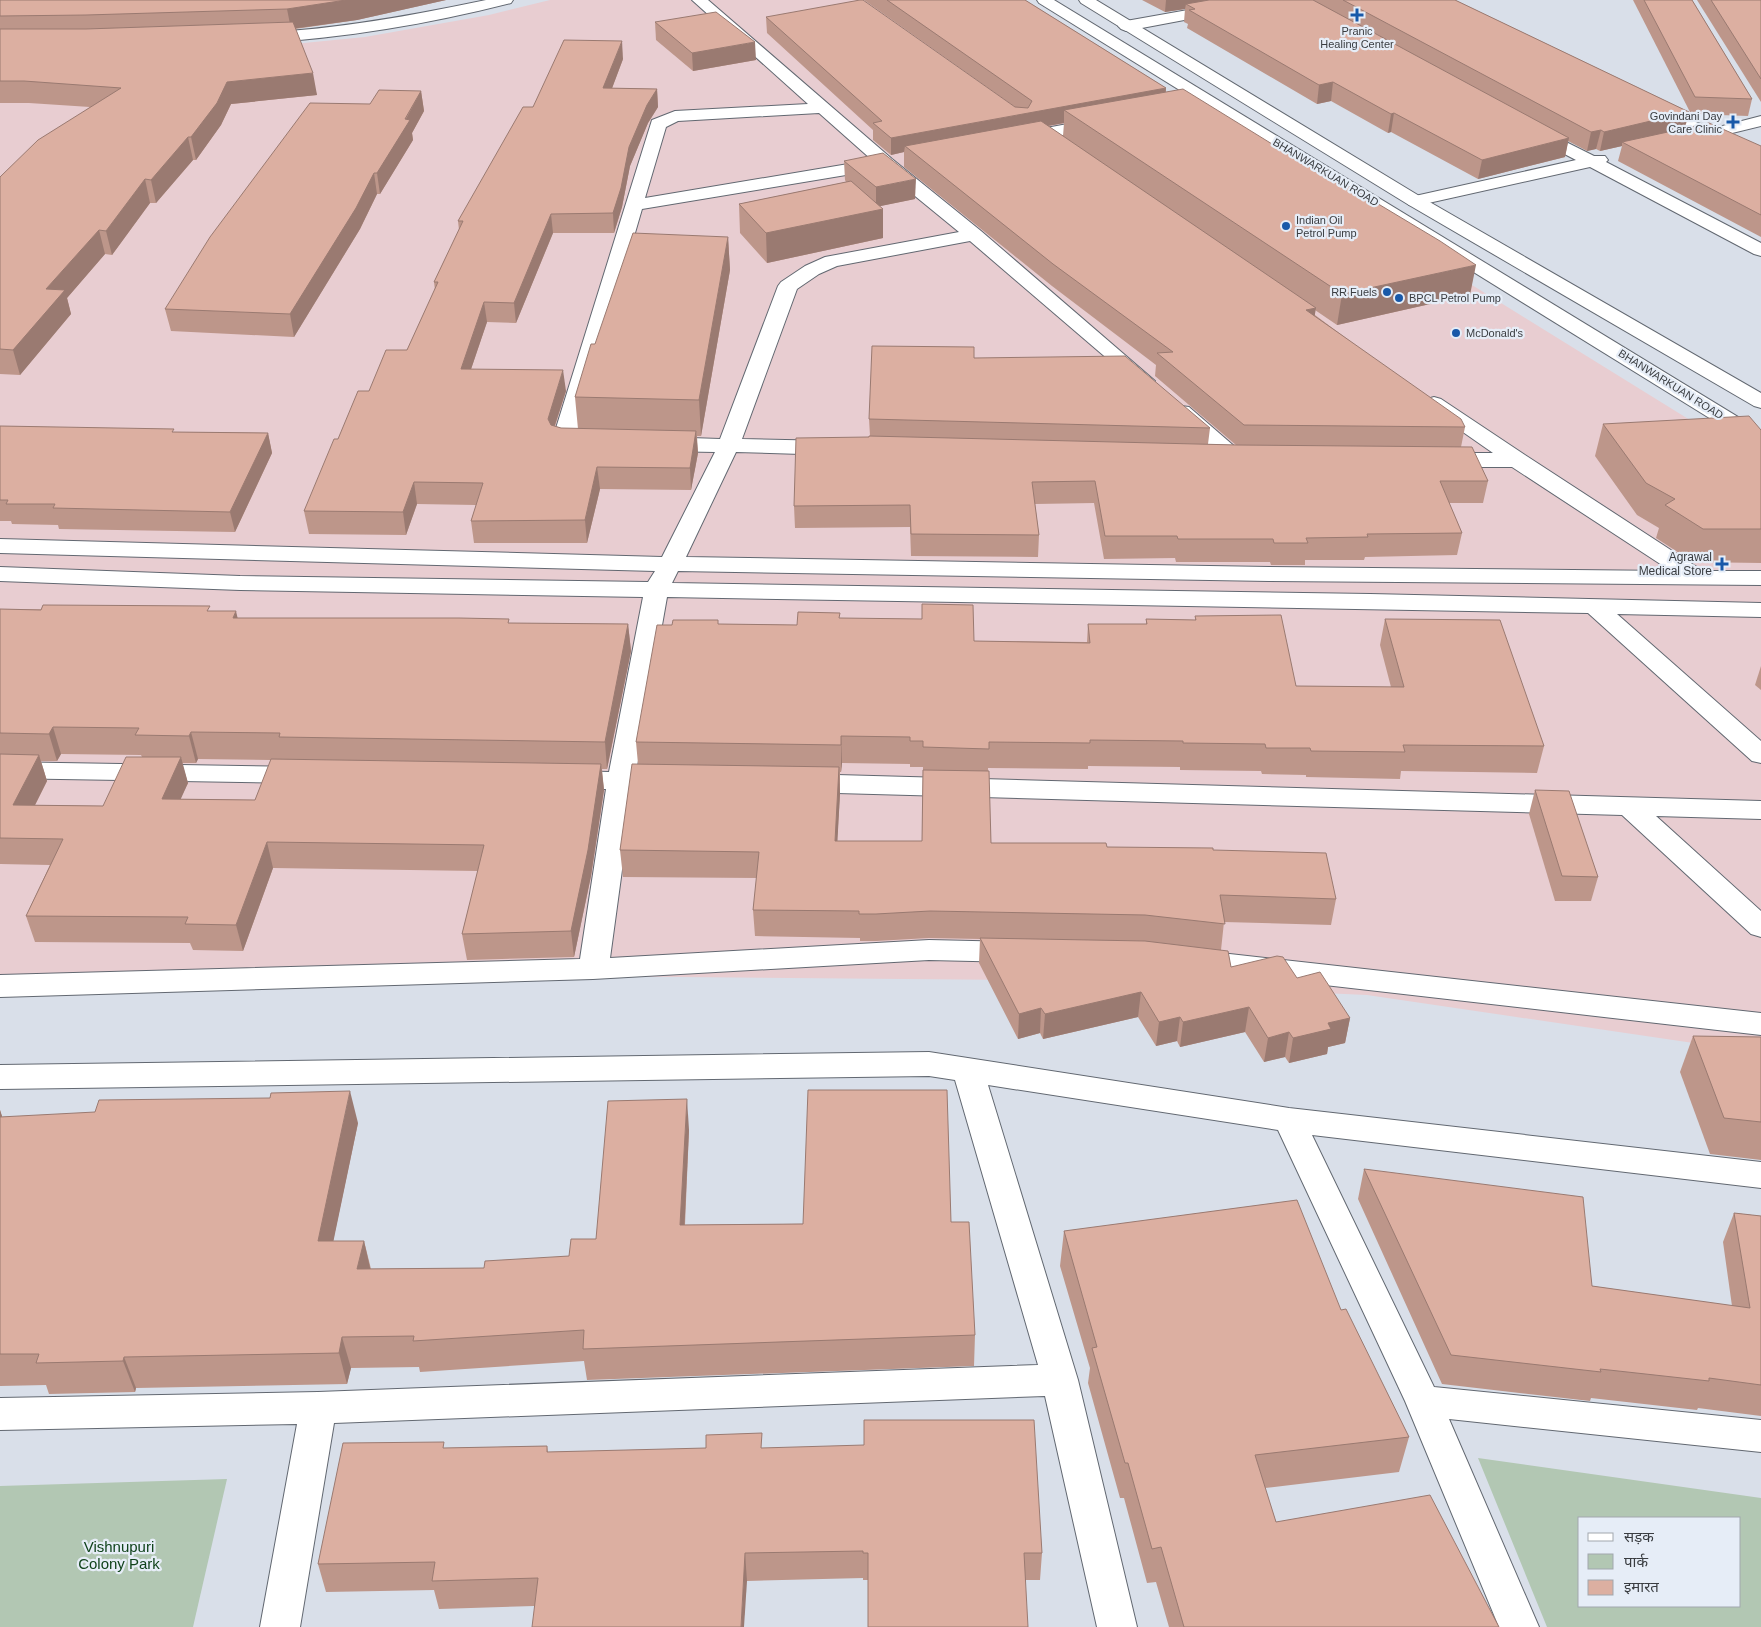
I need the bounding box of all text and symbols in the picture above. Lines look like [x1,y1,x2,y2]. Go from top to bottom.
marker: Pranic Healing Center [1350,8,1364,22]
place label: Pranic Healing Center [1320,25,1394,50]
place label: Govindani Day Care Clinic [1650,110,1722,135]
marker: Govindani Day Care Clinic [1726,115,1740,129]
street label: BHANWARKUAN ROAD [1271,136,1381,208]
place label: Indian Oil Petrol Pump [1296,214,1357,239]
marker: Indian Oil Petrol Pump [1280,220,1292,232]
place label: RR Fuels [1331,286,1377,298]
marker: RR Fuels [1381,286,1393,298]
marker: BPCL Petrol Pump [1393,292,1405,304]
place label: BPCL Petrol Pump [1409,292,1501,304]
marker: McDonald's [1450,327,1462,339]
place label: McDonald's [1466,327,1524,339]
street label: BHANWARKUAN ROAD [1616,347,1726,421]
place label: Agrawal Medical Store [1639,550,1712,578]
marker: Agrawal Medical Store [1716,558,1728,570]
legend [1578,1517,1741,1607]
text: सड़क [1624,1528,1654,1545]
park label: Vishnupuri Colony Park [78,1538,160,1572]
text: पार्क [1624,1553,1648,1570]
text: इमारत [1624,1578,1659,1595]

